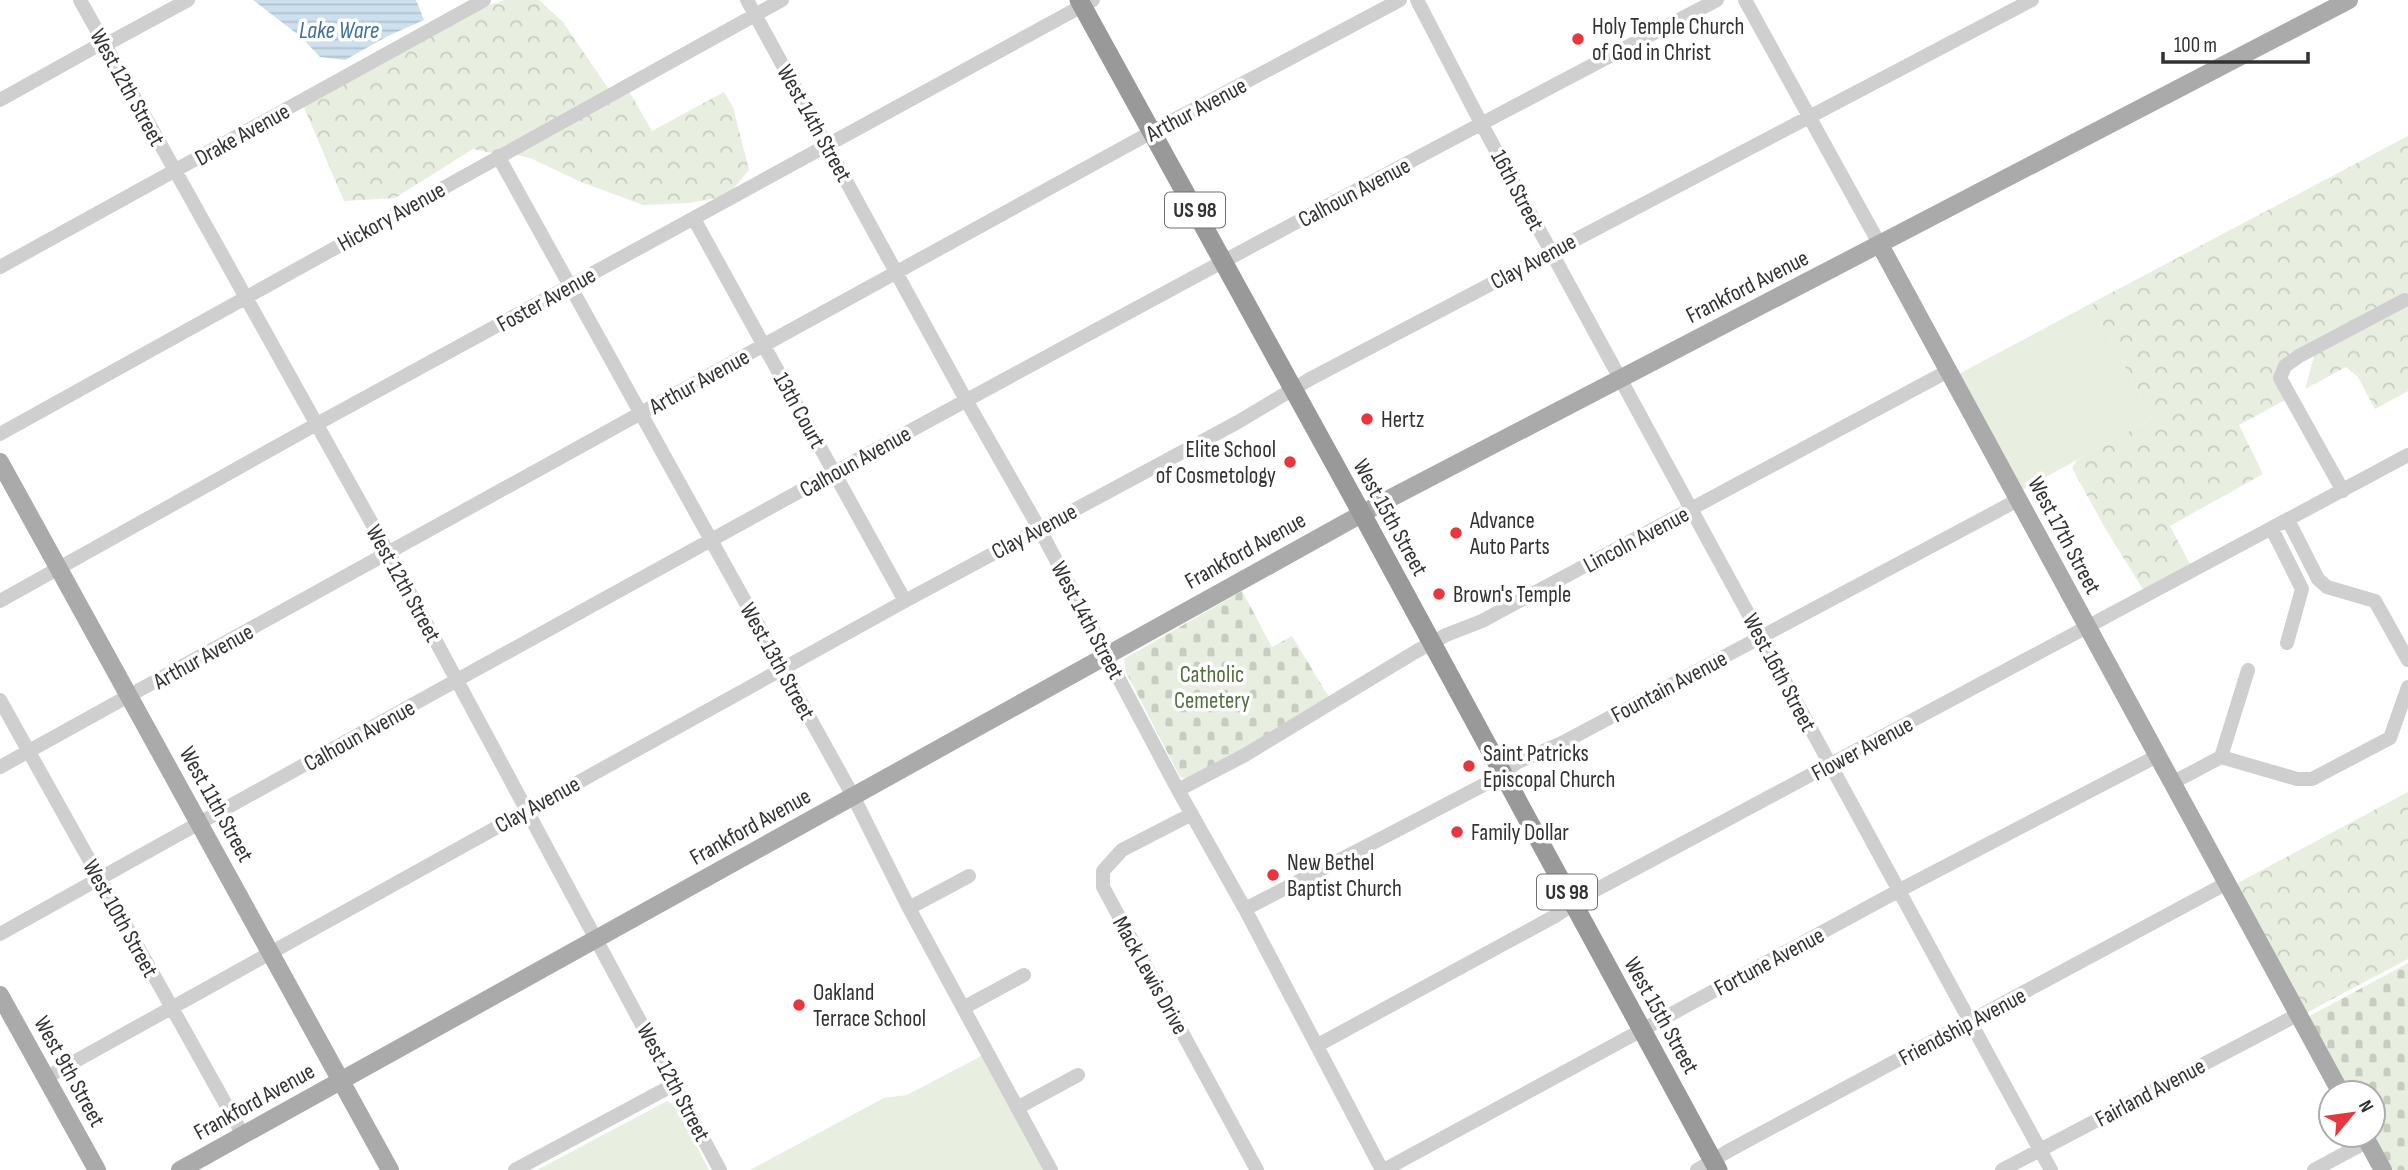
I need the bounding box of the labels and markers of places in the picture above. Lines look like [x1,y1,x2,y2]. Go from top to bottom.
place label: Holy Temple Church of God in Christ [1592,13,1744,67]
marker: Holy Temple Church of God in Christ [1570,31,1586,47]
place label: Hertz [1381,406,1424,434]
marker: Hertz [1359,411,1375,427]
place label: Elite School of Cosmetology [1156,436,1276,490]
marker: Elite School of Cosmetology [1282,454,1298,470]
place label: Advance Auto Parts [1469,507,1550,561]
marker: Advance Auto Parts [1448,525,1464,541]
place label: Brown's Temple [1453,581,1571,609]
marker: Brown's Temple [1431,586,1447,602]
place label: Saint Patricks Episcopal Church [1483,740,1615,794]
marker: Saint Patricks Episcopal Church [1461,758,1477,774]
place label: Family Dollar [1471,819,1569,847]
marker: Family Dollar [1449,824,1465,840]
place label: New Bethel Baptist Church [1287,849,1402,903]
marker: New Bethel Baptist Church [1265,867,1281,883]
place label: Oakland Terrace School [813,979,926,1033]
marker: Oakland Terrace School [791,997,807,1013]

